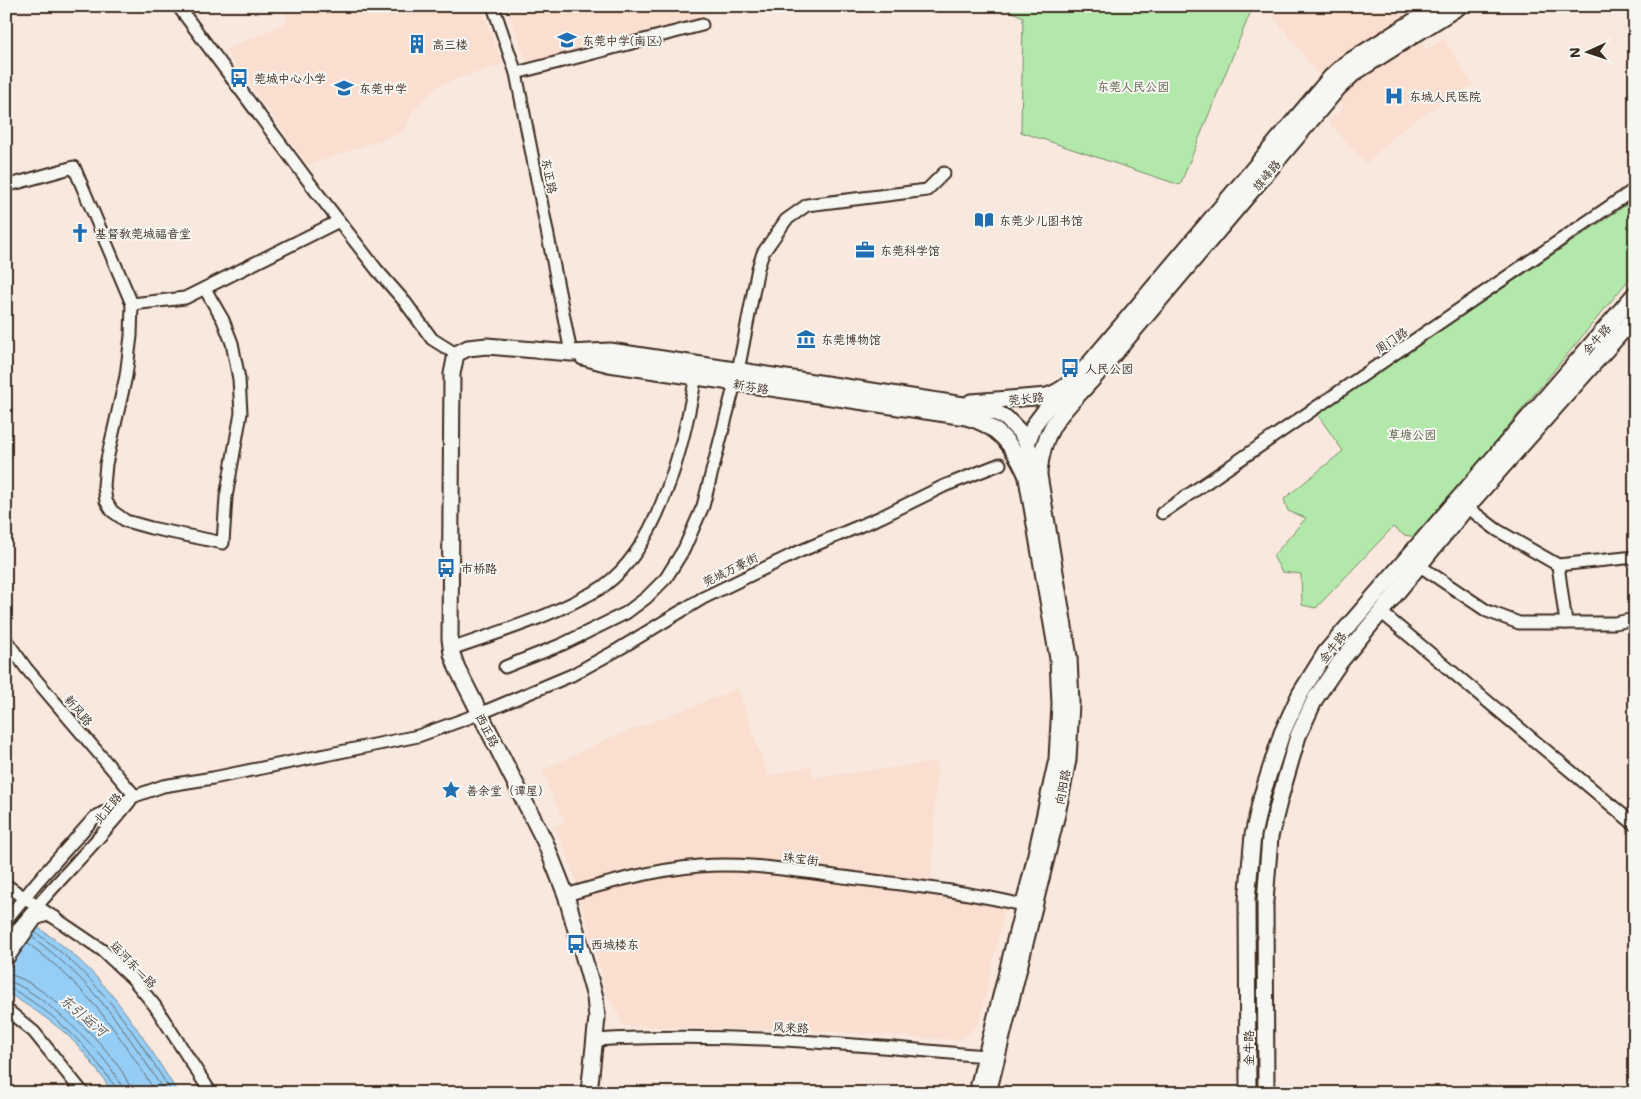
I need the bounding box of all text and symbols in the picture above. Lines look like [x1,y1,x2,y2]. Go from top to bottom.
north arrow [1564,28,1614,78]
school or university icon: 东莞中学(南区) [556,29,578,51]
place label: 东莞中学(南区) [582,32,662,48]
building icon: 高三楼 [406,33,428,55]
place label: 高三楼 [432,36,468,52]
text: N [1565,47,1584,59]
bus stop icon: 莞城中心小学 [228,67,250,89]
place label: 莞城中心小学 [254,70,326,86]
school or university icon: 东莞中学 [333,77,355,99]
park label: 东莞人民公园 [1097,78,1169,94]
place label: 东莞中学 [359,80,407,96]
hospital icon: 东城人民医院 [1383,85,1405,107]
place label: 东城人民医院 [1409,88,1481,104]
street label: 旗峰路 [1248,156,1284,194]
street label: 东正路 [539,157,561,195]
library icon: 东莞少儿图书馆 [973,209,995,231]
place label: 东莞少儿图书馆 [999,212,1083,228]
church icon: 基督教莞城福音堂 [69,222,91,244]
place label: 基督教莞城福音堂 [95,225,191,241]
office icon: 东莞科学馆 [854,239,876,261]
place label: 东莞科学馆 [880,242,940,258]
street label: 金牛路 [1578,320,1614,358]
street label: 周门路 [1372,323,1410,357]
museum icon: 东莞博物馆 [795,328,817,350]
place label: 东莞博物馆 [821,331,881,347]
bus stop icon: 人民公园 [1059,357,1081,379]
place label: 人民公园 [1085,360,1133,376]
street label: 新芬路 [732,375,770,397]
street label: 莞长路 [1007,388,1045,408]
park label: 草塘公园 [1388,426,1436,442]
street label: 莞城万豪街 [700,549,760,589]
bus stop icon: 市桥路 [435,557,457,579]
place label: 市桥路 [461,560,497,576]
street label: 金牛路 [1315,628,1349,666]
street label: 新风路 [61,691,97,729]
street label: 西正路 [473,710,503,750]
street label: 向阳路 [1051,768,1073,806]
place icon: 善余堂（谭屋） [440,779,462,801]
place label: 善余堂（谭屋） [466,782,550,798]
street label: 北正路 [89,789,125,827]
street label: 珠宝街 [782,848,820,868]
bus stop icon: 西城楼东 [565,933,587,955]
place label: 西城楼东 [591,936,639,952]
street label: 运河东一路 [107,937,161,991]
water label: 东引运河 [56,990,113,1042]
street label: 风来路 [773,1018,809,1036]
street label: 金牛路 [1240,1030,1256,1066]

